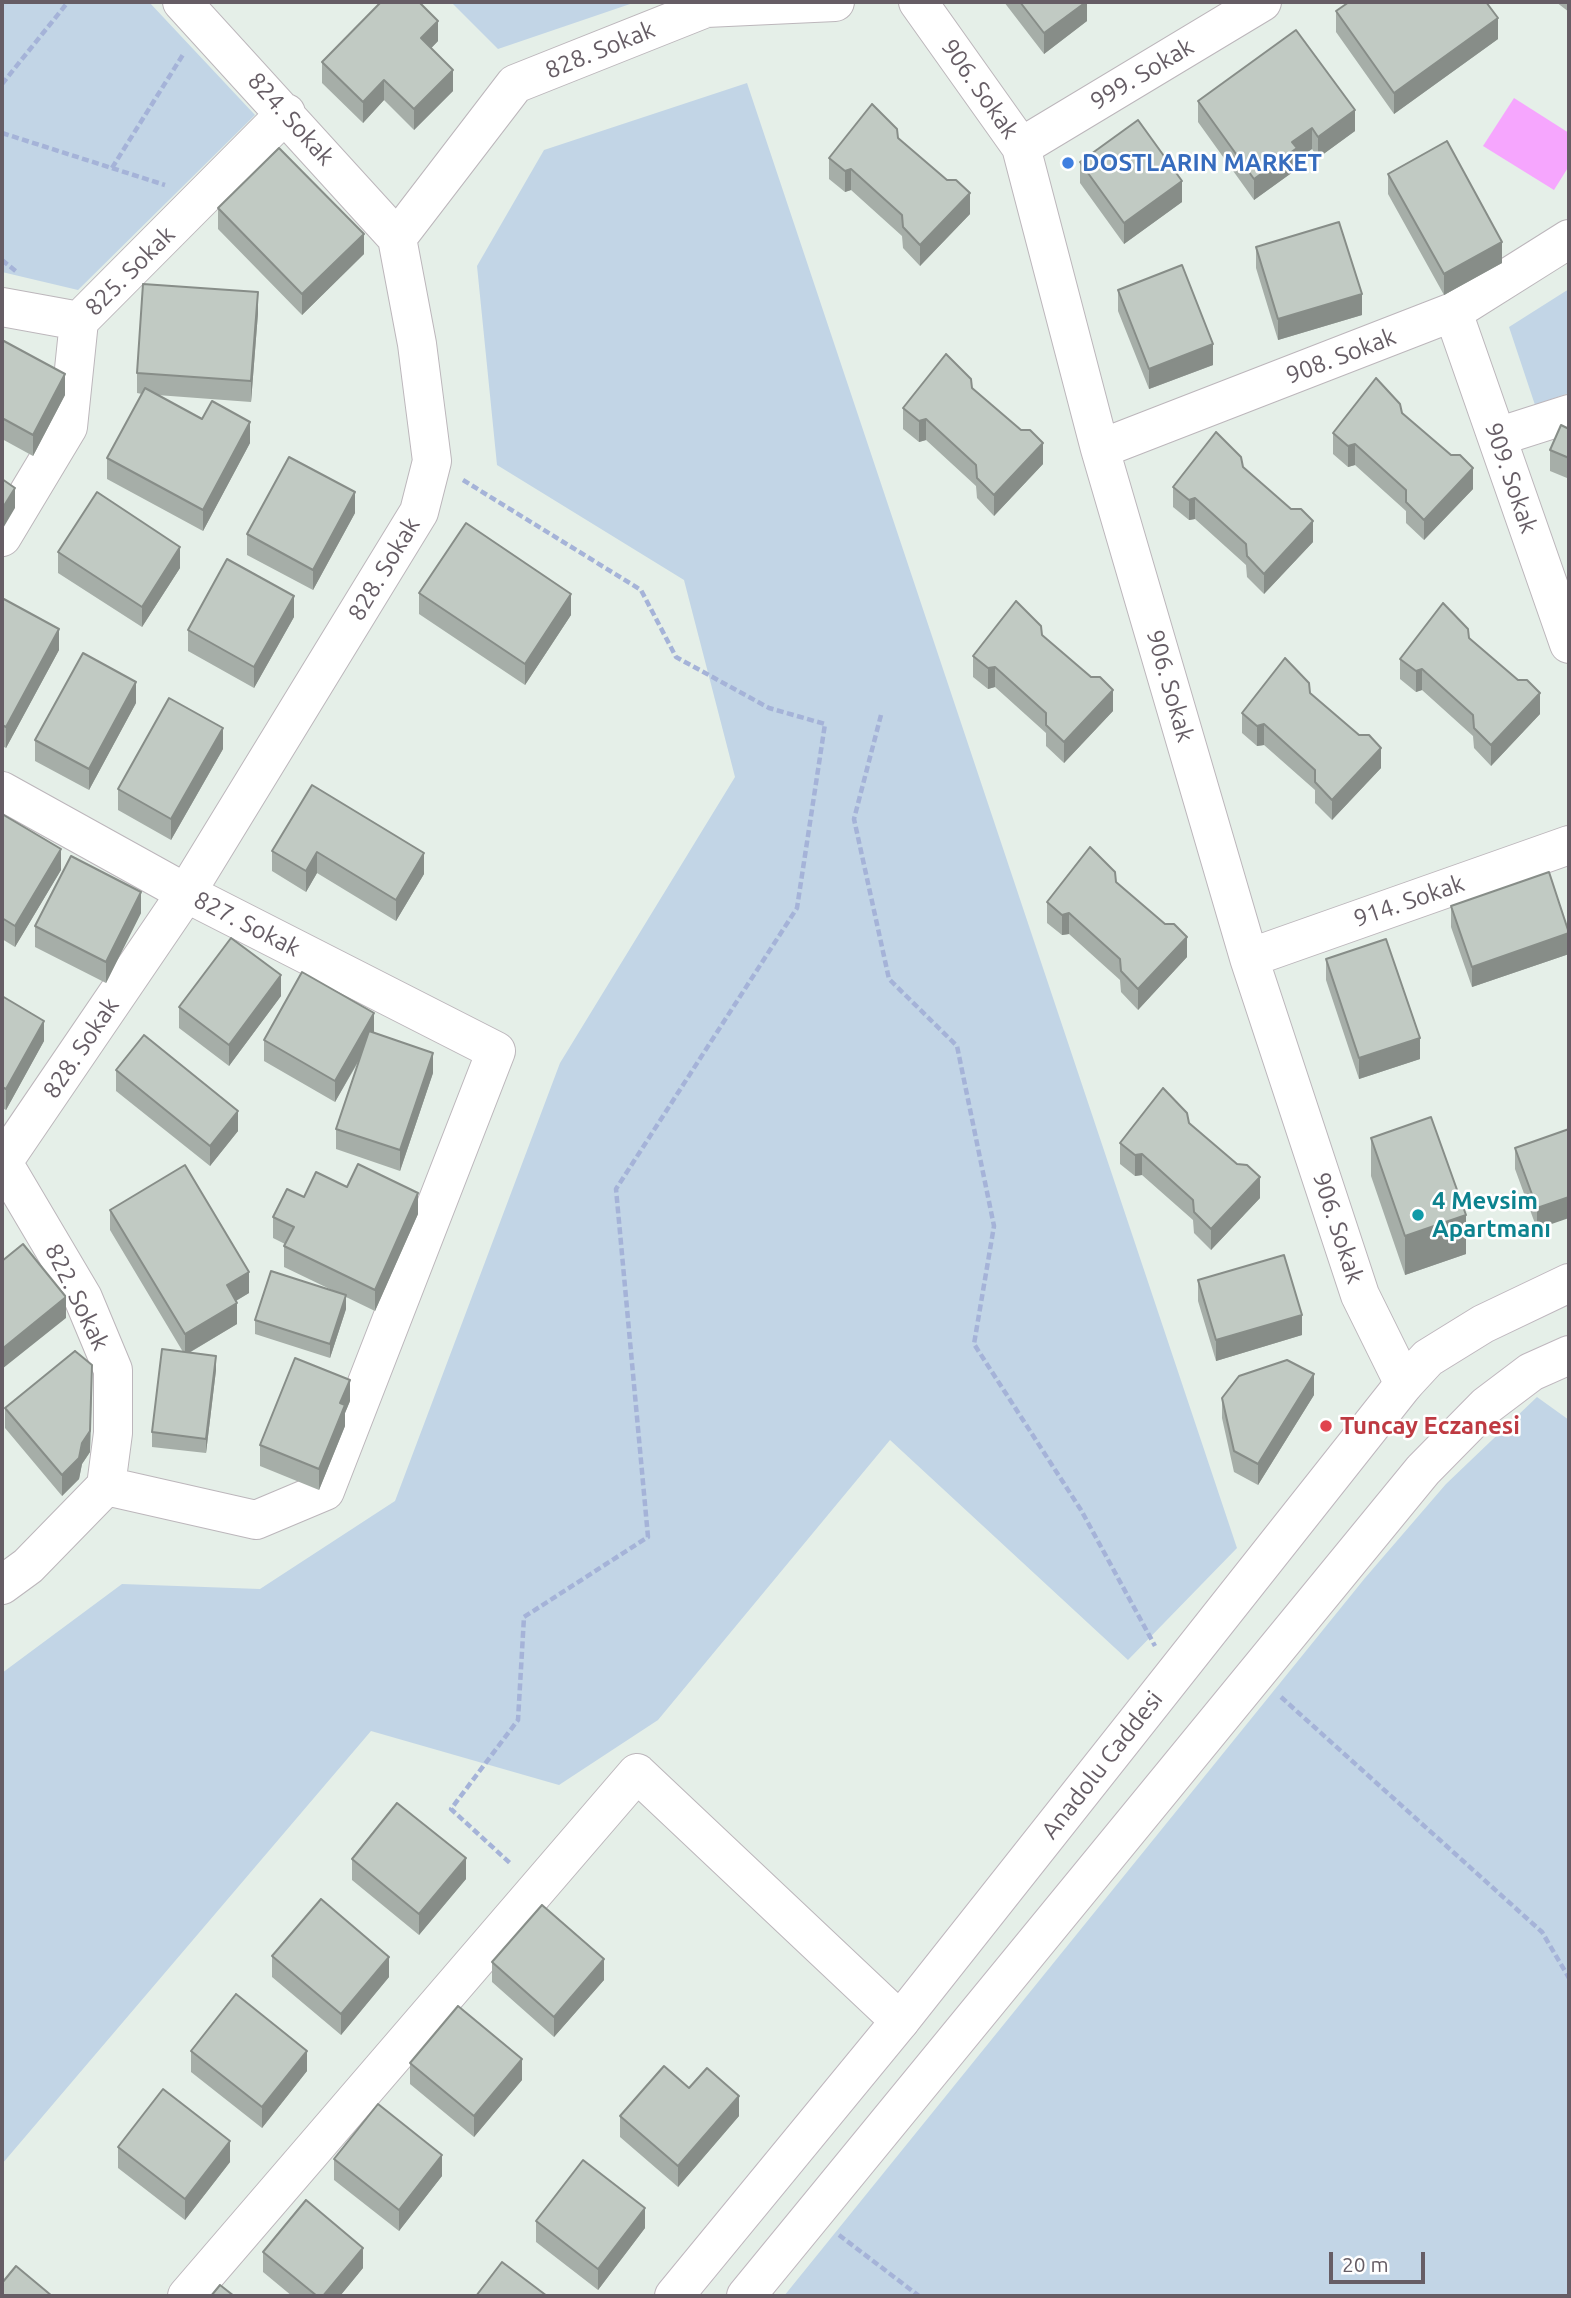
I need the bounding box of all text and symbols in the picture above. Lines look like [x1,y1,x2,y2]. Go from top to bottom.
street label: 828. Sokak [541,15,659,85]
street label: 999. Sokak [1085,32,1199,116]
street label: 906. Sokak [935,34,1025,144]
street label: 824. Sokak [242,67,340,171]
place label: DOSTLARIN MARKET [1082,149,1322,177]
marker: DOSTLARIN MARKET [1060,155,1076,171]
street label: 825. Sokak [79,220,181,322]
street label: 908. Sokak [1282,322,1400,390]
street label: 909. Sokak [1479,419,1543,537]
street label: 828. Sokak [342,512,426,626]
street label: 906. Sokak [1140,627,1200,745]
street label: 914. Sokak [1350,869,1468,933]
street label: 827. Sokak [189,885,305,963]
street label: 828. Sokak [37,992,125,1104]
street label: 906. Sokak [1307,1169,1369,1287]
place label: 4 Mevsim Apartmanı [1432,1187,1551,1243]
marker: 4 Mevsim Apartmanı [1410,1207,1426,1223]
street label: 822. Sokak [39,1239,115,1355]
place label: Tuncay Eczanesi [1340,1412,1520,1440]
marker: Tuncay Eczanesi [1318,1418,1334,1434]
street label: Anadolu Caddesi [1035,1685,1169,1845]
scale bar [1333,2238,1429,2282]
text: 20 m [1342,2252,1389,2276]

